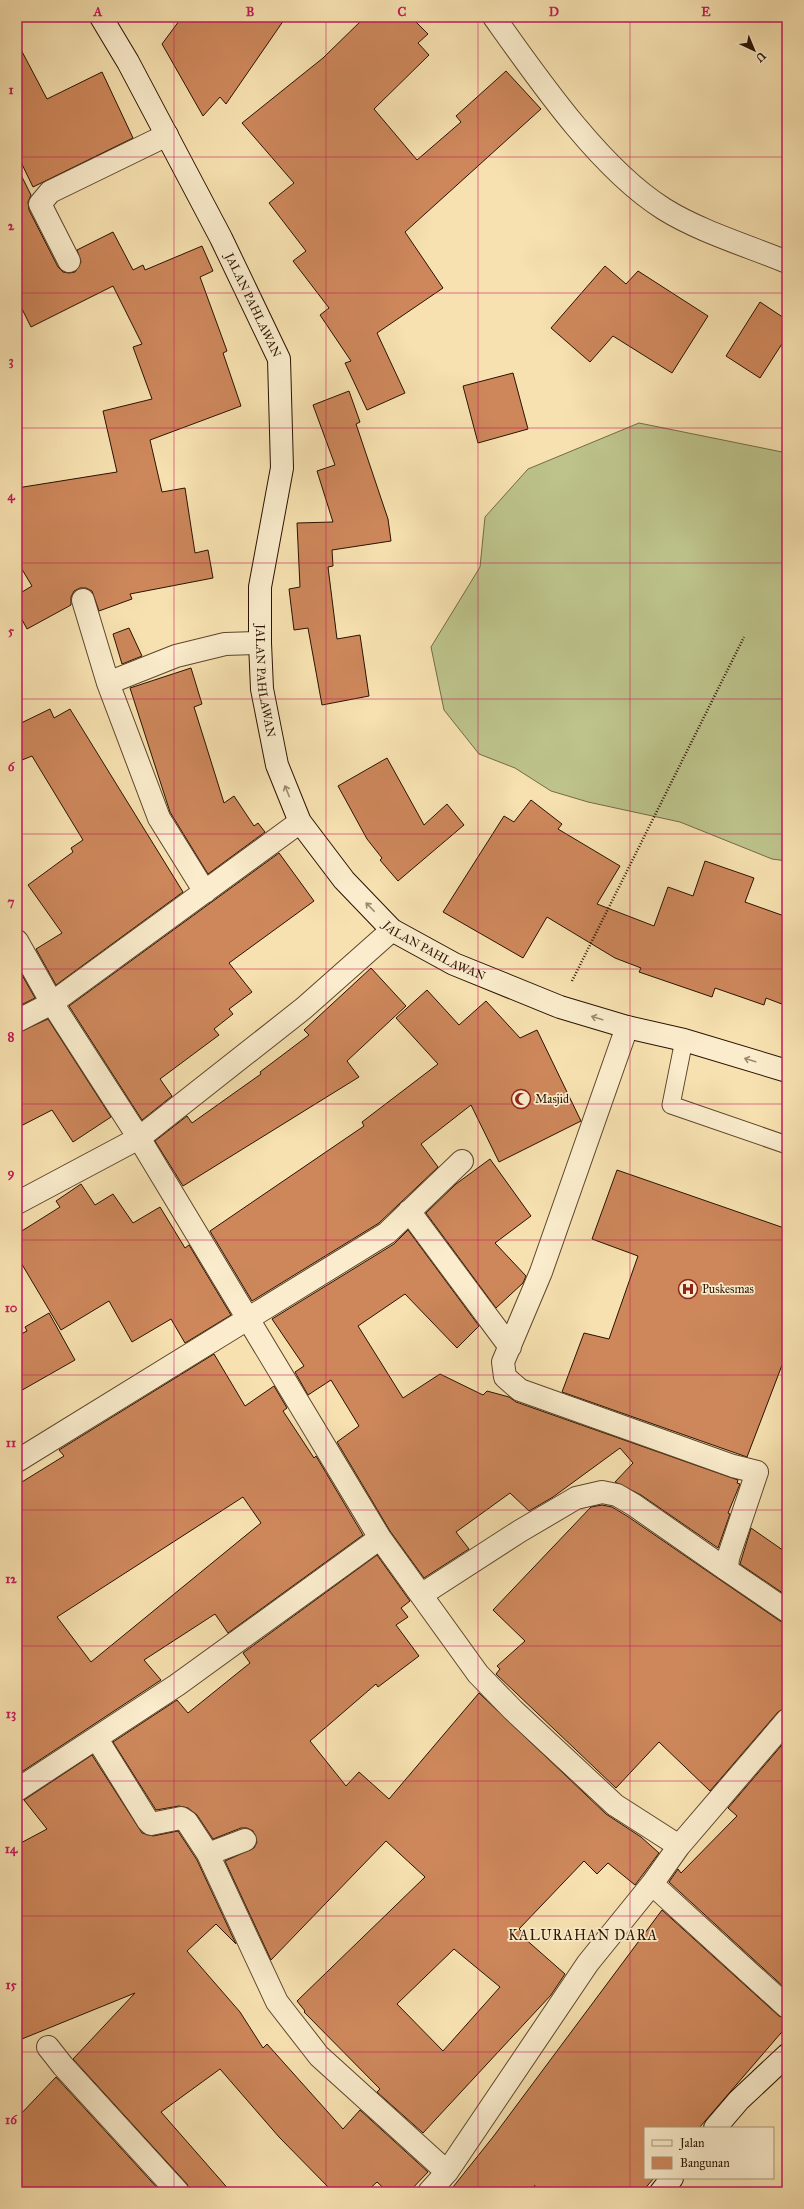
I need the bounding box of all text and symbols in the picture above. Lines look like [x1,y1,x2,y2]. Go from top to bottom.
text: A [93,4,103,20]
text: B [246,4,255,20]
text: C [398,4,407,20]
text: D [549,4,559,20]
text: E [701,4,711,20]
north arrow [734,30,774,70]
text: U [753,49,768,65]
text: 1 [8,82,14,98]
text: 2 [8,218,15,234]
street label: JALAN PAHLAWAN [220,249,284,360]
text: 3 [8,353,14,369]
text: 4 [7,488,15,504]
street label: JALAN PAHLAWAN [252,622,278,739]
text: 5 [8,623,15,639]
text: 6 [8,759,16,775]
one-way arrow [283,785,291,797]
text: 7 [8,894,15,910]
one-way arrow [365,902,375,912]
street label: JALAN PAHLAWAN [378,917,488,983]
one-way arrow [591,1014,604,1021]
text: 8 [8,1029,15,1045]
one-way arrow [743,1056,756,1063]
mosque icon: Masjid [510,1088,532,1110]
place label: Masjid [535,1092,569,1106]
text: 9 [8,1165,15,1181]
hospital icon: Puskesmas [677,1278,699,1300]
place label: Puskesmas [702,1282,754,1296]
text: 10 [5,1300,18,1316]
text: 11 [6,1435,16,1451]
text: 12 [5,1571,17,1587]
text: 13 [6,1706,16,1722]
text: 14 [5,1841,18,1857]
district label: KALURAHAN DARA [508,1927,658,1944]
text: 15 [5,1977,17,1993]
text: 16 [5,2112,18,2128]
legend [644,2127,774,2179]
text: Jalan [678,2136,705,2151]
text: Bangunan [680,2156,730,2171]

